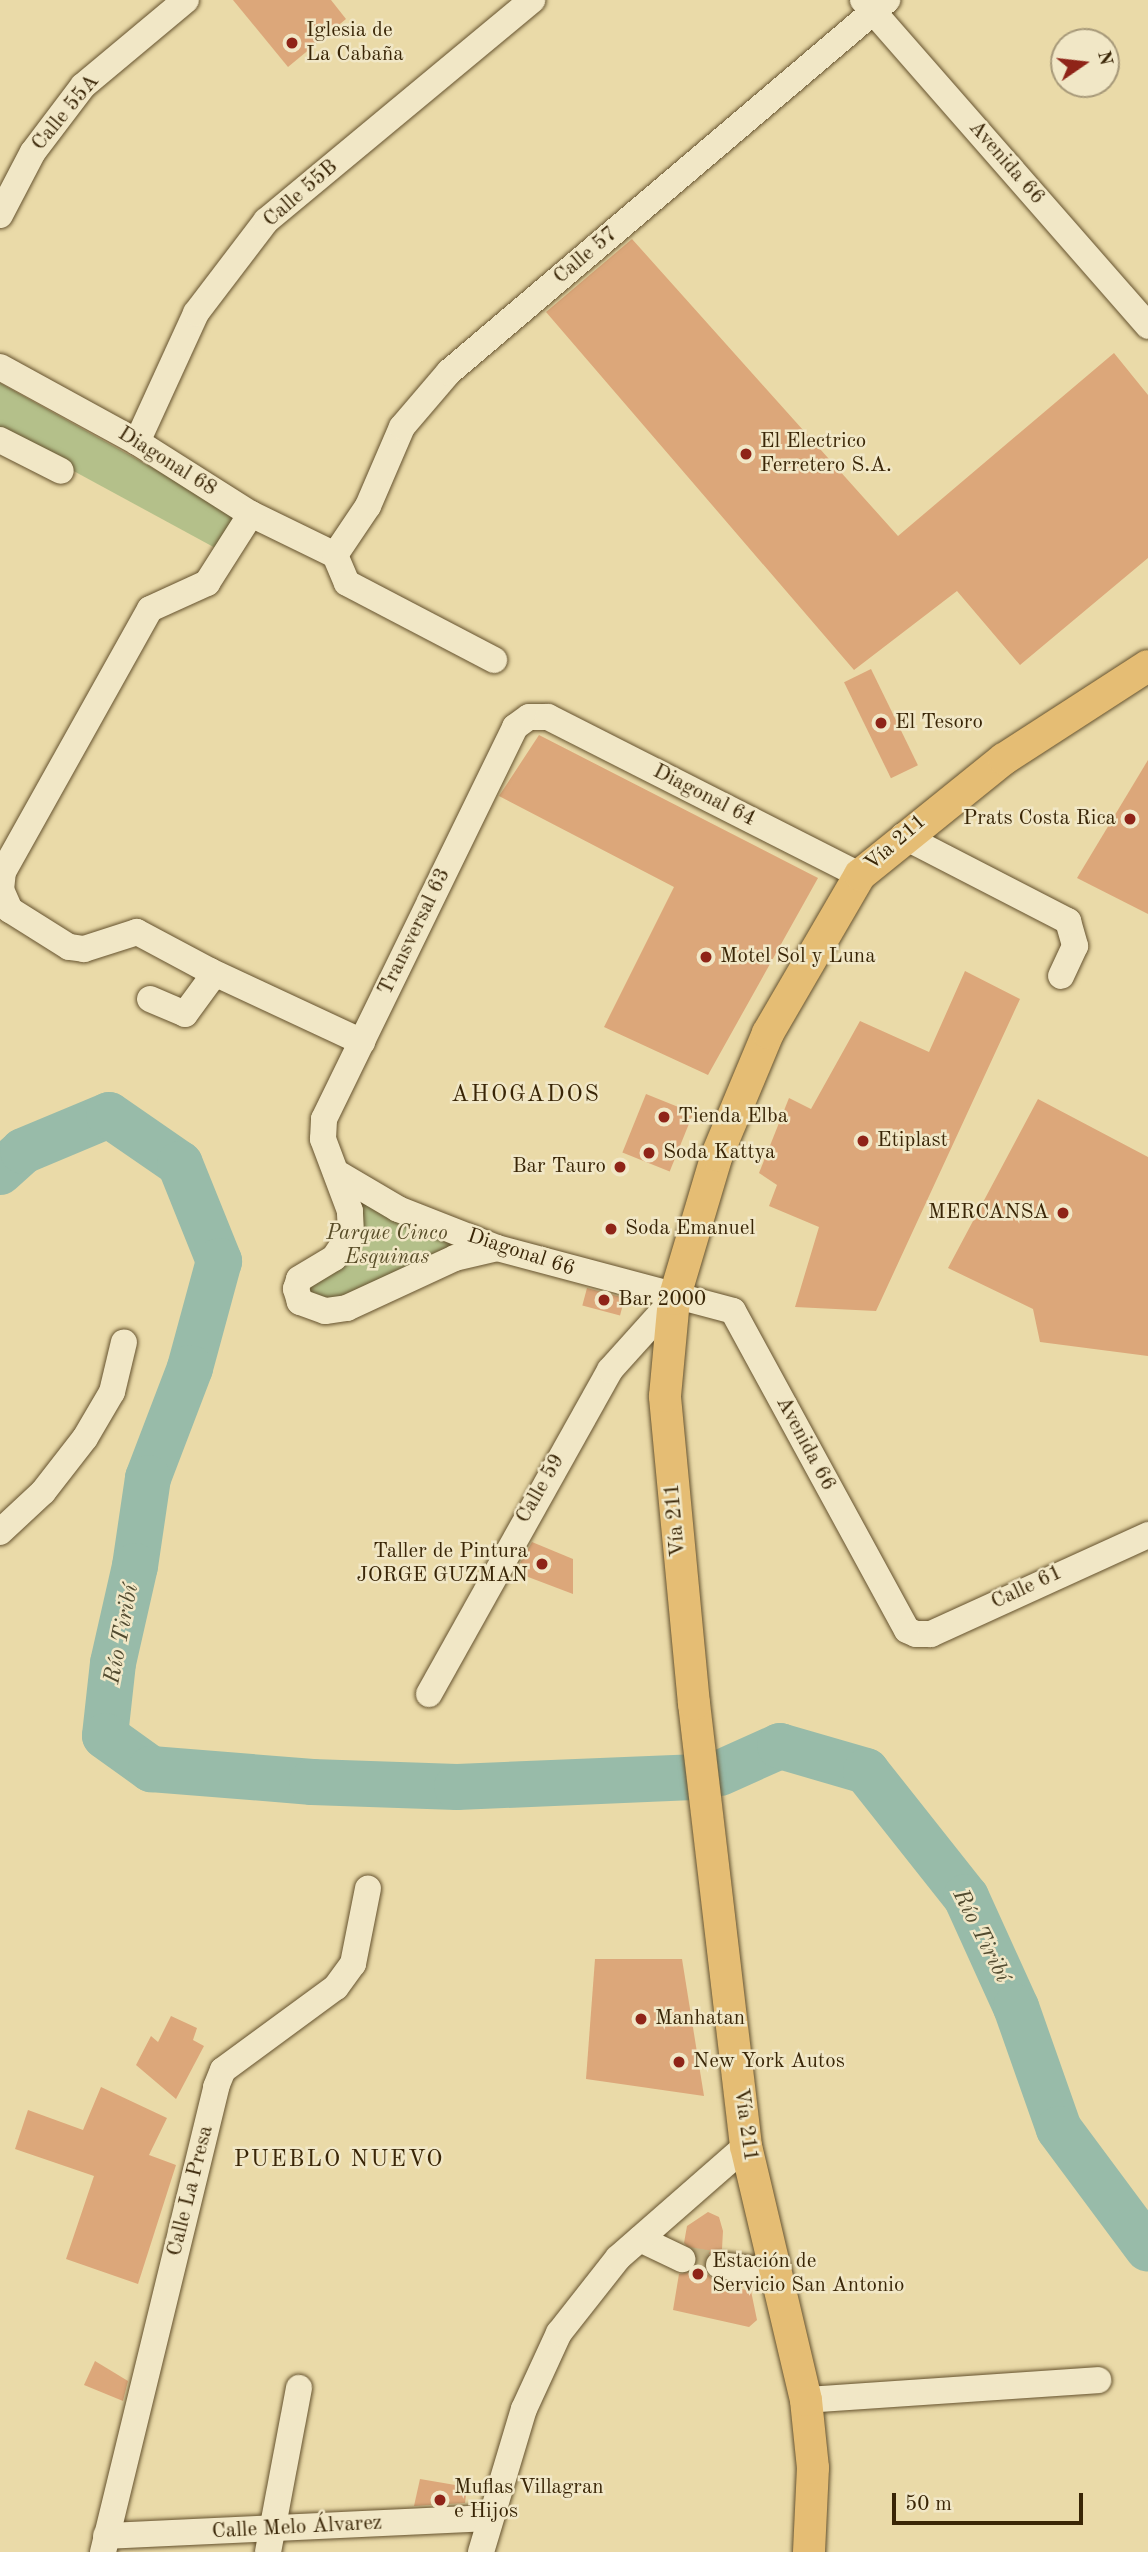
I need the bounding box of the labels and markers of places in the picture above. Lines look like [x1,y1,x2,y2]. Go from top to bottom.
place label: Iglesia de La Cabaña [306,18,404,68]
marker: Iglesia de La Cabaña [284,35,300,51]
place label: El Electrico Ferretero S.A. [760,429,892,479]
marker: El Electrico Ferretero S.A. [738,446,754,462]
place label: El Tesoro [895,710,983,736]
marker: El Tesoro [873,715,889,731]
place label: Prats Costa Rica [963,806,1116,832]
marker: Prats Costa Rica [1122,811,1138,827]
place label: Motel Sol y Luna [720,944,876,970]
marker: Motel Sol y Luna [698,949,714,965]
place label: Tienda Elba [678,1104,788,1130]
marker: Tienda Elba [656,1109,672,1125]
place label: Etiplast [877,1128,948,1154]
marker: Etiplast [855,1133,871,1149]
place label: Soda Kattya [663,1140,775,1166]
marker: Soda Kattya [641,1145,657,1161]
place label: Bar Tauro [512,1154,606,1180]
marker: Bar Tauro [612,1159,628,1175]
place label: MERCANSA [928,1200,1049,1226]
marker: MERCANSA [1055,1205,1071,1221]
place label: Soda Emanuel [625,1216,755,1242]
marker: Soda Emanuel [603,1221,619,1237]
place label: Bar 2000 [618,1287,706,1313]
marker: Bar 2000 [596,1292,612,1308]
place label: Taller de Pintura JORGE GUZMAN [356,1539,528,1589]
marker: Taller de Pintura JORGE GUZMAN [534,1556,550,1572]
place label: Manhatan [655,2006,745,2032]
marker: Manhatan [633,2011,649,2027]
place label: New York Autos [693,2049,845,2075]
marker: New York Autos [671,2054,687,2070]
place label: Estación de Servicio San Antonio [712,2249,904,2299]
marker: Estación de Servicio San Antonio [690,2266,706,2282]
place label: Muflas Villagran e Hijos [454,2475,604,2525]
marker: Muflas Villagran e Hijos [432,2492,448,2508]

